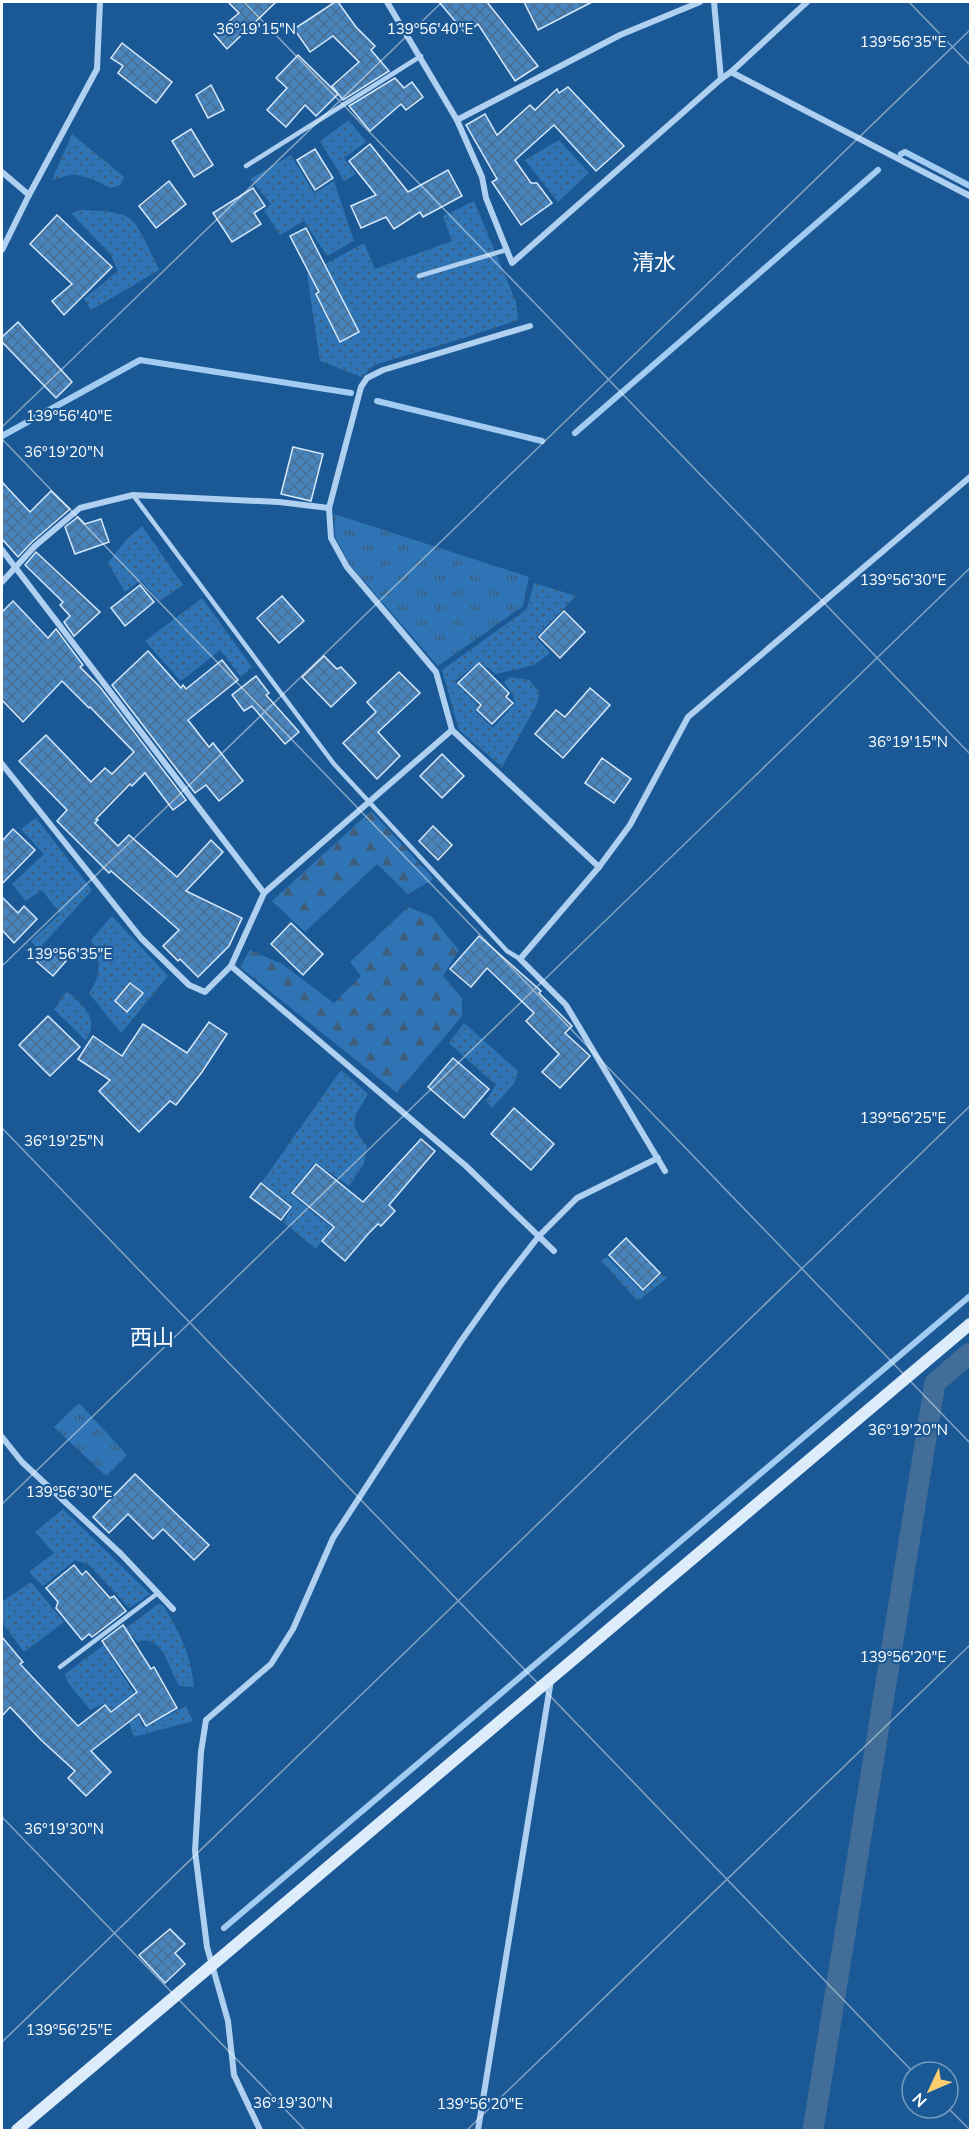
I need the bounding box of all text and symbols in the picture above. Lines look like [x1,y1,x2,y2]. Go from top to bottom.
text: 36°19'15"N [216,19,296,38]
text: 139°56'40"E [387,19,473,38]
text: 139°56'35"E [860,32,946,51]
district label: 清水 [632,248,676,276]
text: 139°56'40"E [26,406,112,425]
text: 36°19'20"N [24,442,104,461]
text: 139°56'30"E [860,570,946,589]
text: 36°19'15"N [868,732,948,751]
text: 139°56'35"E [26,944,112,963]
text: 139°56'25"E [860,1108,946,1127]
text: 36°19'25"N [24,1131,104,1150]
district label: 西山 [130,1323,174,1351]
text: 36°19'20"N [868,1420,948,1439]
text: 139°56'30"E [26,1482,112,1501]
text: 139°56'20"E [860,1647,946,1666]
text: 36°19'30"N [24,1819,104,1838]
text: 139°56'25"E [26,2020,112,2039]
north arrow [900,2060,960,2120]
text: N [908,2089,931,2112]
text: 36°19'30"N [253,2093,333,2112]
text: 139°56'20"E [437,2094,523,2113]

